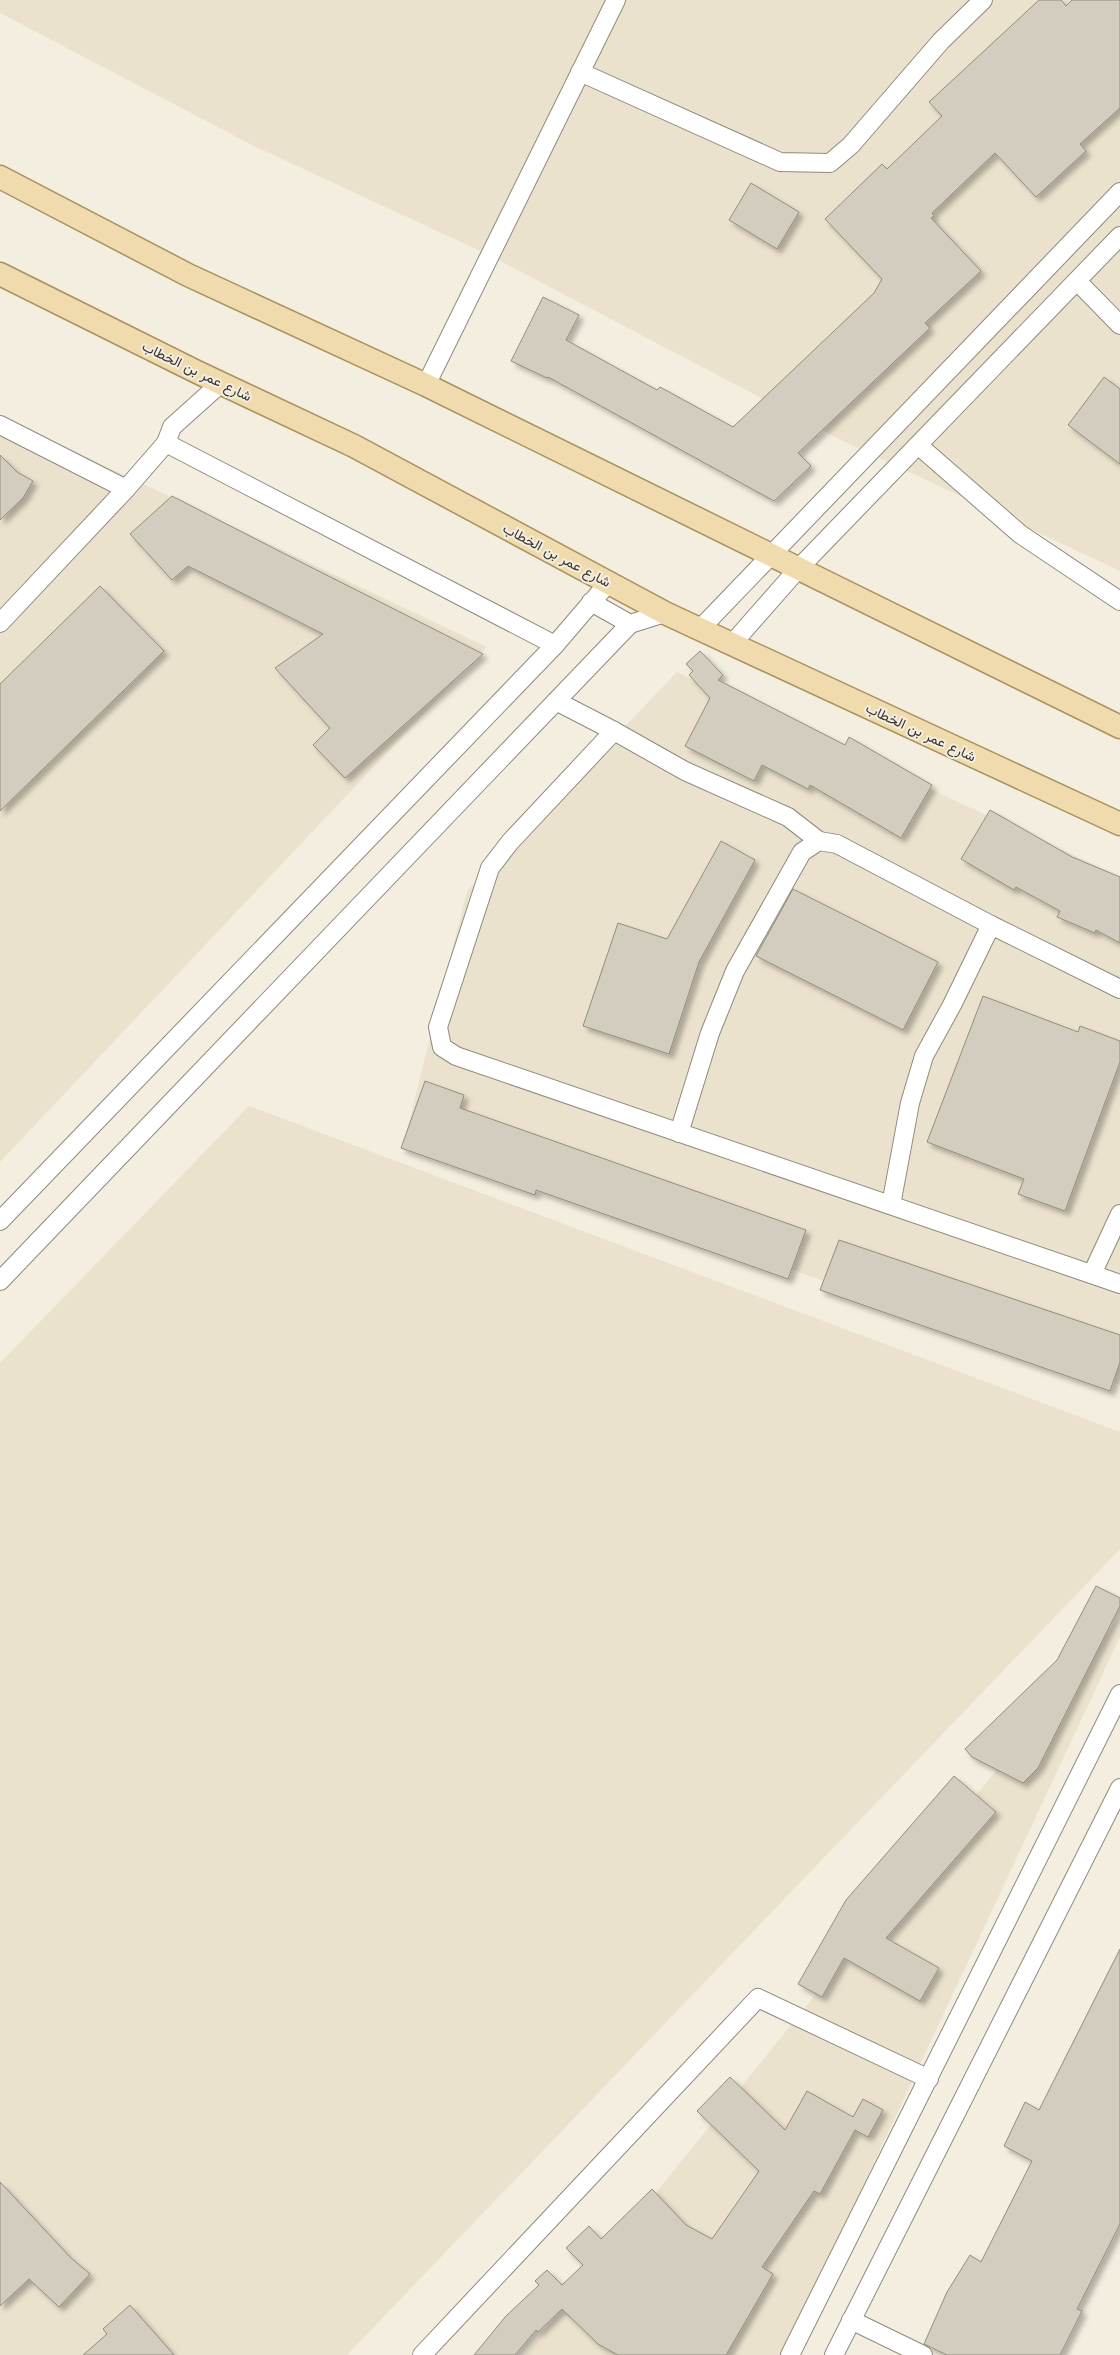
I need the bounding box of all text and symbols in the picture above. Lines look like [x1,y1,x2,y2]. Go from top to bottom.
street label: شارع عمر بن الخطاب [138,338,254,407]
street label: شارع عمر بن الخطاب [499,520,614,593]
street label: شارع عمر بن الخطاب [862,699,979,767]

